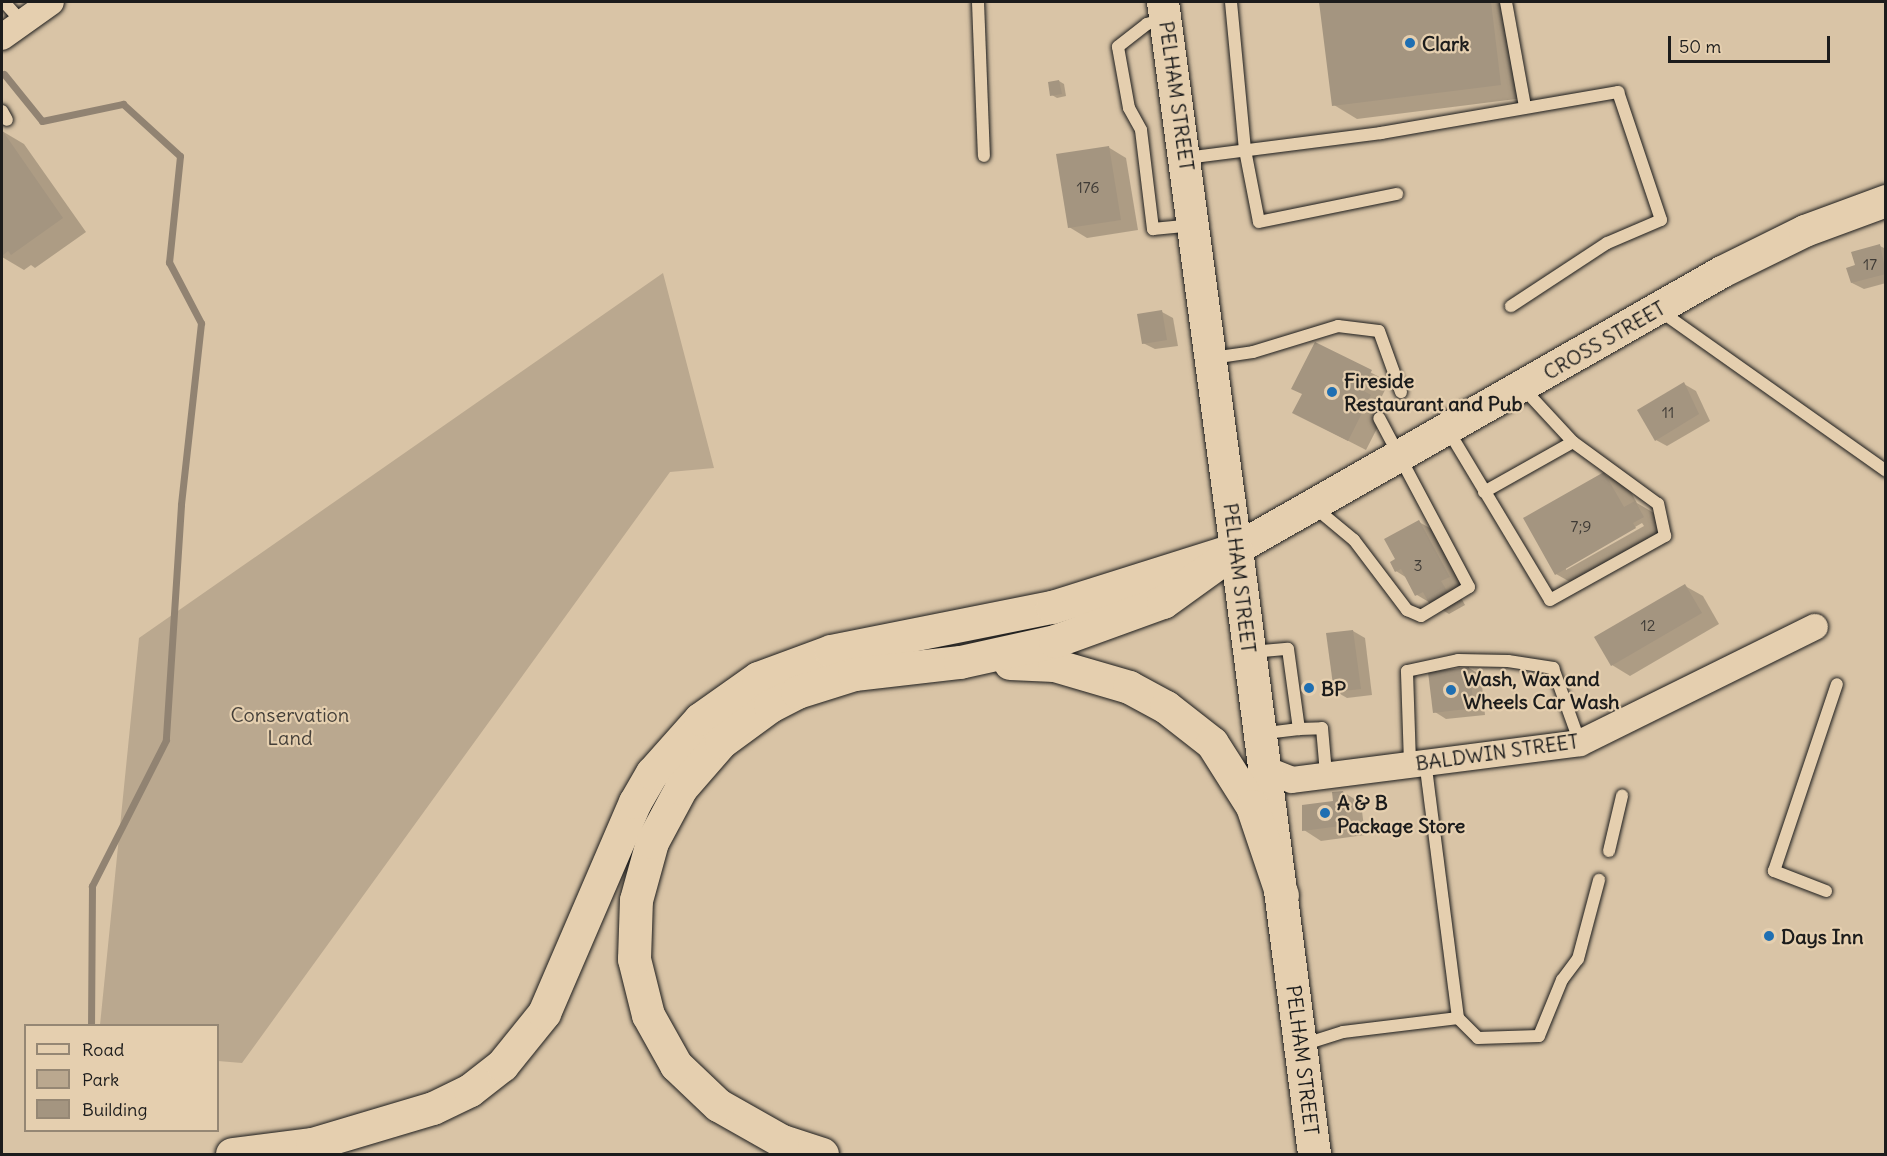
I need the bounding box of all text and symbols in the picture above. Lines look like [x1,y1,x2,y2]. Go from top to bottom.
street label: PELHAM STREET [1155,20,1199,172]
scale bar [1671,24,1833,62]
place label: Clark [1422,31,1469,55]
text: 50 m [1679,35,1721,58]
marker: Clark [1403,36,1417,50]
house number: 176 [1076,177,1100,197]
house number: 17 [1863,254,1877,274]
street label: CROSS STREET [1539,296,1669,384]
place label: Fireside Restaurant and Pub [1344,368,1522,415]
marker: Fireside Restaurant and Pub [1325,385,1339,399]
house number: 11 [1662,402,1674,422]
street label: PELHAM STREET [1219,502,1261,654]
house number: 7;9 [1571,516,1591,536]
house number: 3 [1413,555,1423,575]
house number: 12 [1640,615,1656,635]
place label: Wash, Wax and Wheels Car Wash [1463,666,1620,713]
place label: BP [1321,676,1346,700]
marker: BP [1302,681,1316,695]
marker: Wash, Wax and Wheels Car Wash [1444,683,1458,697]
park label: Conservation Land [231,702,349,749]
street label: BALDWIN STREET [1414,729,1580,775]
place label: A & B Package Store [1337,790,1465,837]
marker: A & B Package Store [1318,806,1332,820]
place label: Days Inn [1781,924,1863,948]
marker: Days Inn [1762,929,1776,943]
street label: PELHAM STREET [1282,984,1324,1136]
legend [24,1024,219,1132]
text: Road [82,1038,124,1061]
text: Park [82,1068,119,1091]
text: Building [82,1098,147,1121]

